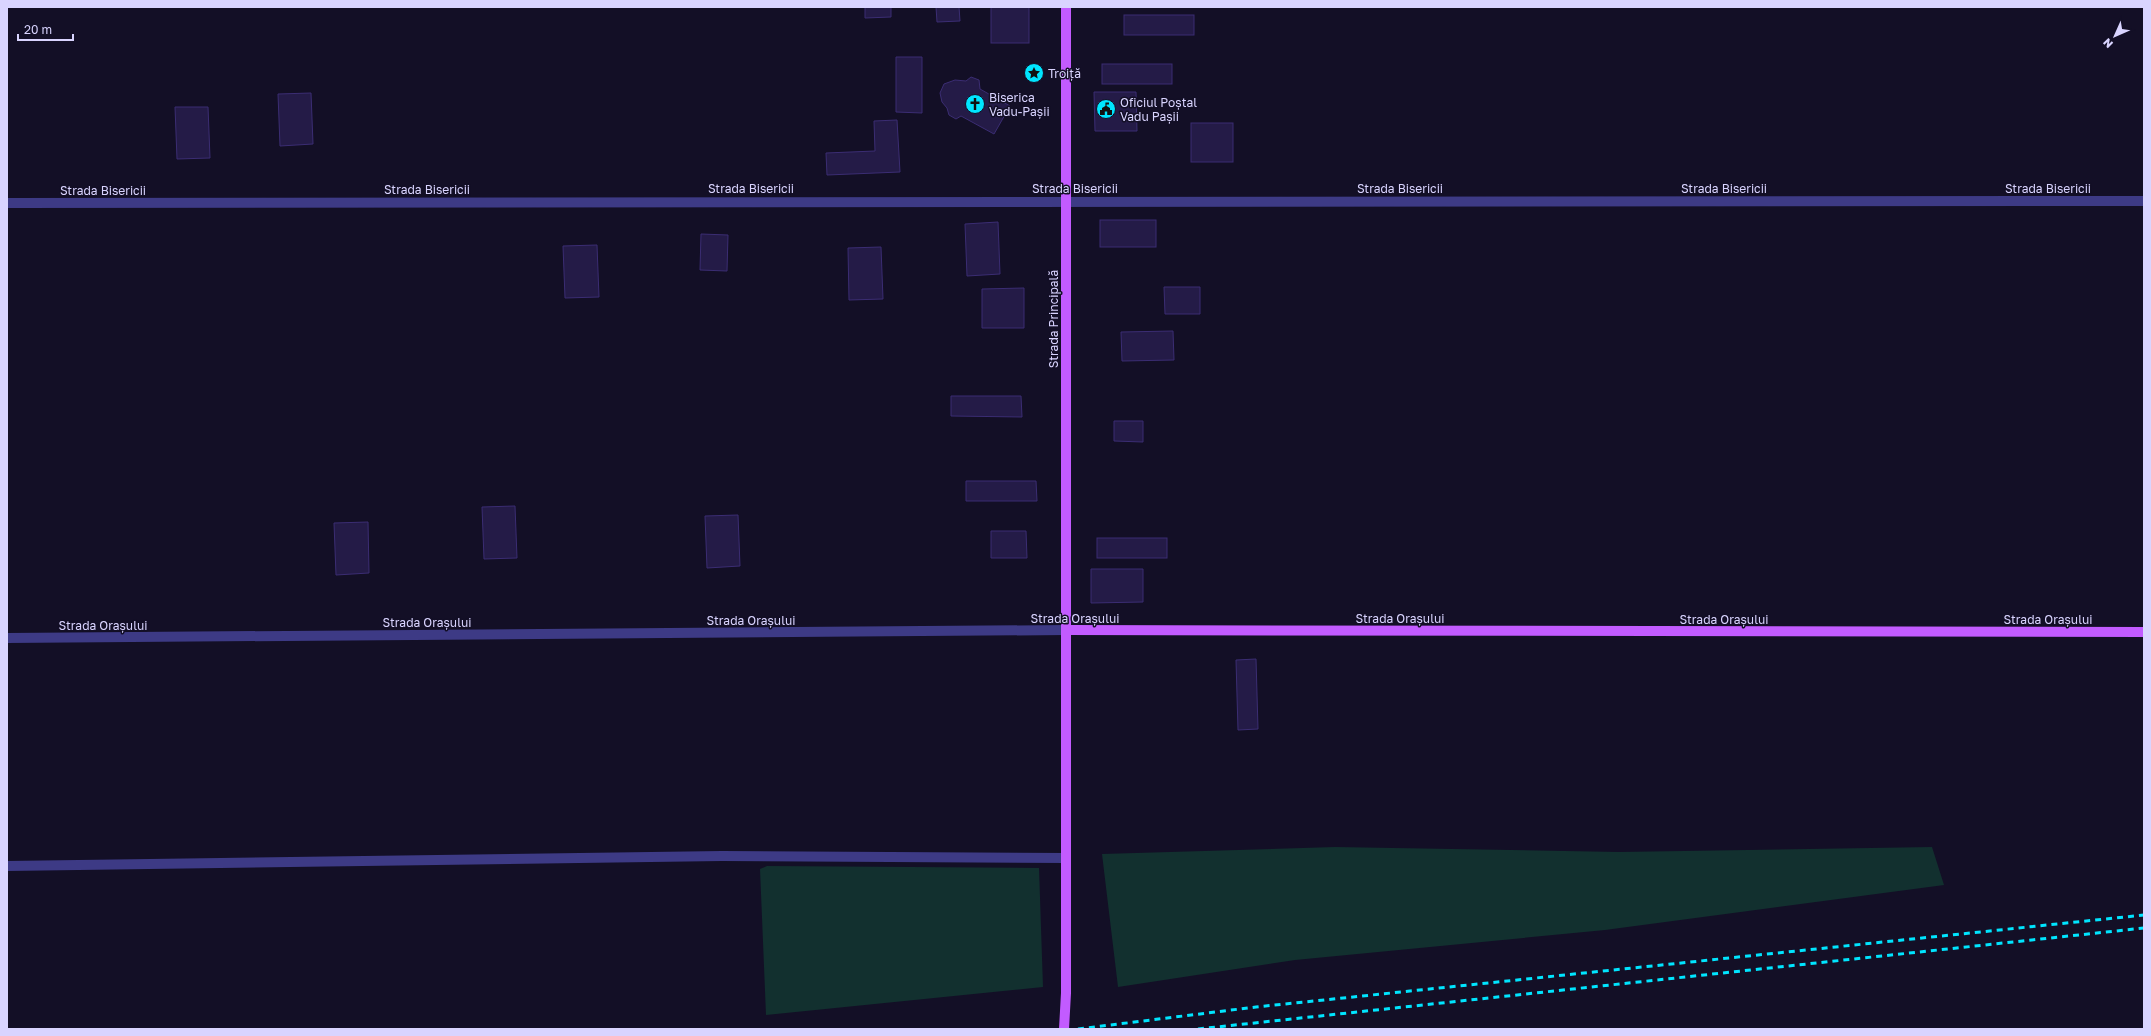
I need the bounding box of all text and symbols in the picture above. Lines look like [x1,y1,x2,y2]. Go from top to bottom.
scale bar [18,16,73,42]
north arrow [2095,16,2135,56]
text: 20 m [24,22,52,37]
text: N [2100,36,2115,51]
place icon: Troiță [1023,62,1045,84]
place label: Troiță [1048,66,1081,81]
place label: Biserica Vadu-Pașii [989,90,1050,119]
church icon: Biserica Vadu-Pașii [964,93,986,115]
place label: Oficiul Poștal Vadu Pașii [1120,95,1197,124]
public building icon: Oficiul Poștal Vadu Pașii [1095,98,1117,120]
street label: Strada Bisericii [708,181,794,196]
street label: Strada Bisericii [1032,181,1118,196]
street label: Strada Bisericii [1357,181,1443,196]
street label: Strada Bisericii [1681,181,1767,196]
street label: Strada Bisericii [2005,181,2091,196]
street label: Strada Bisericii [384,182,470,197]
street label: Strada Bisericii [60,183,146,198]
street label: Strada Principală [1046,270,1061,368]
street label: Strada Orașului [1031,611,1119,626]
street label: Strada Orașului [1356,611,1444,626]
street label: Strada Orașului [1680,612,1768,627]
street label: Strada Orașului [2004,612,2092,627]
street label: Strada Orașului [707,613,795,628]
street label: Strada Orașului [383,615,471,630]
street label: Strada Orașului [59,618,147,633]

